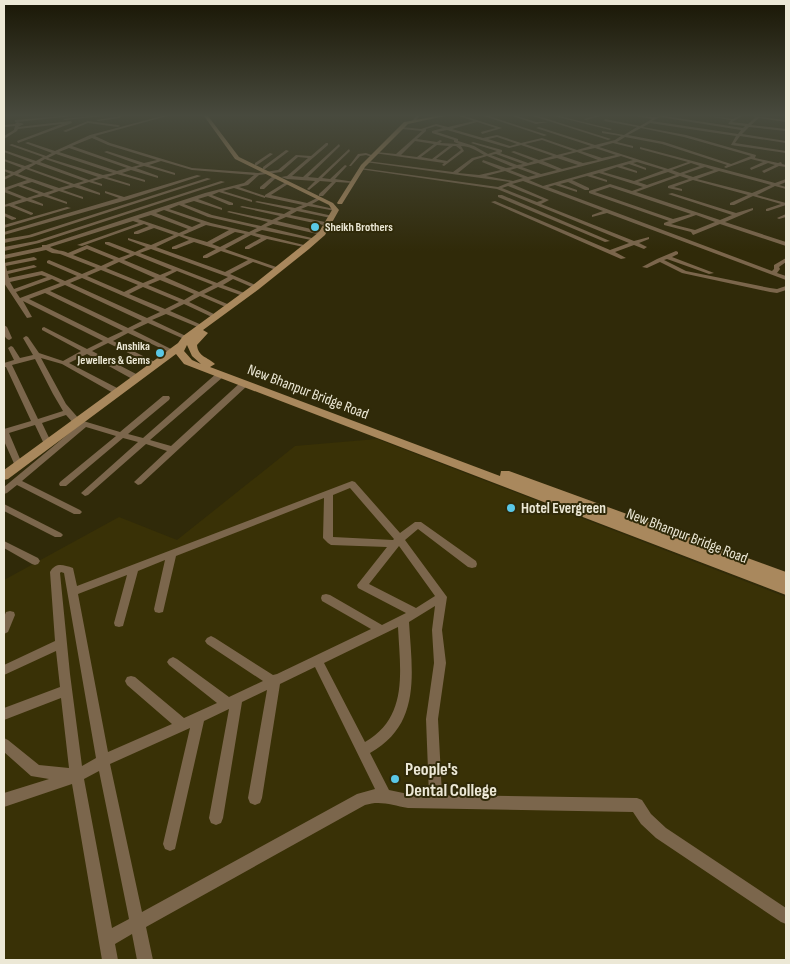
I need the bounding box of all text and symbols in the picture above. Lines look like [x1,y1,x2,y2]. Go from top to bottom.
place label: Sheikh Brothers [325,220,393,235]
marker: Sheikh Brothers [309,221,321,233]
place label: Anshika Jewellers & Gems [77,339,150,368]
marker: Anshika Jewellers & Gems [154,347,166,359]
street label: New Bhanpur Bridge Road [245,360,371,424]
place label: Hotel Evergreen [521,499,606,518]
marker: Hotel Evergreen [505,502,517,514]
street label: New Bhanpur Bridge Road [624,504,750,568]
place label: People's Dental College [405,759,497,801]
marker: People's Dental College [389,773,401,785]

